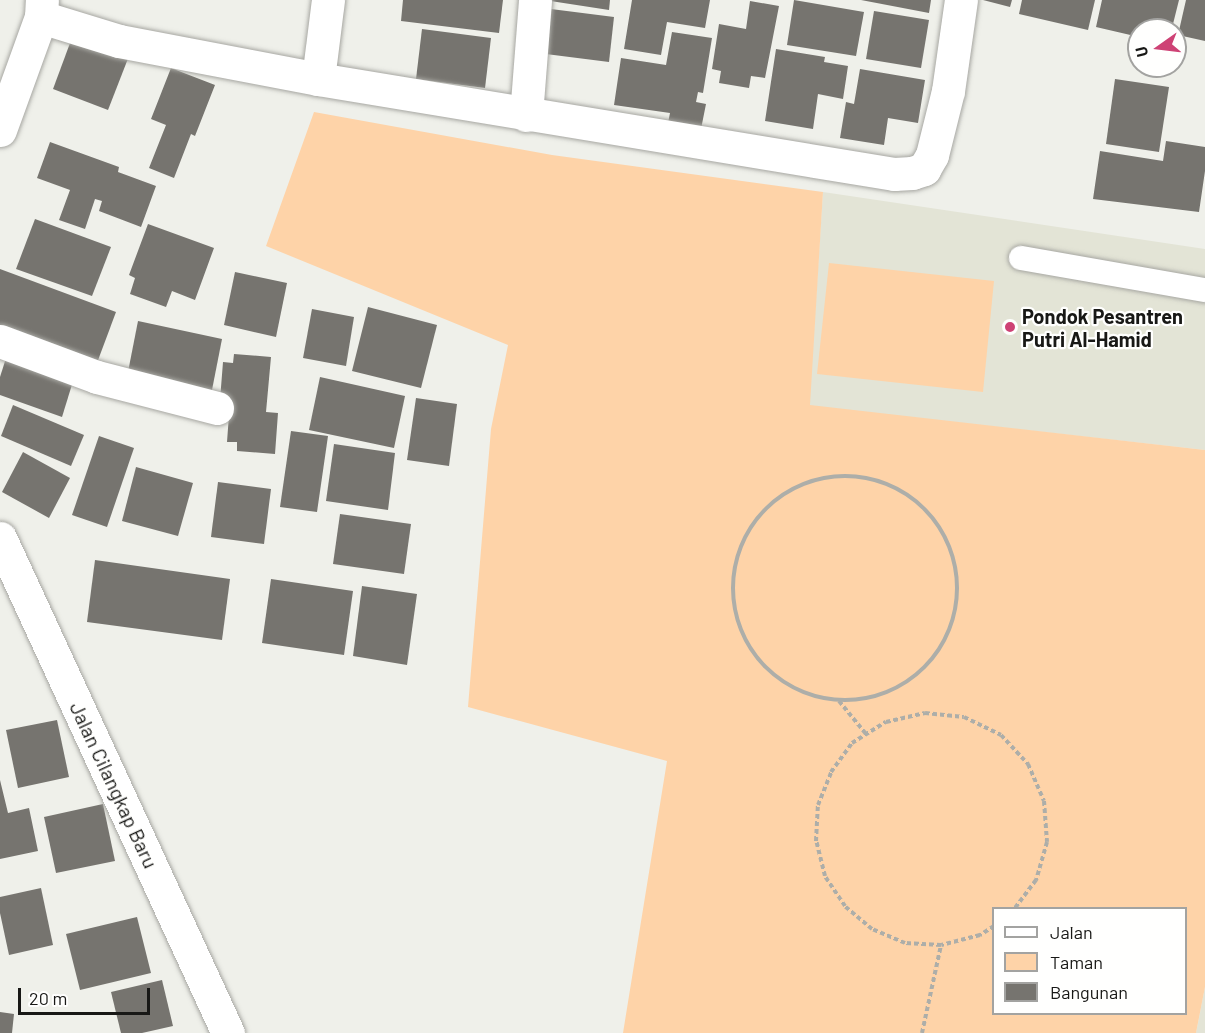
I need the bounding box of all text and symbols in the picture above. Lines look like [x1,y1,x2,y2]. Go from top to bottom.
north arrow [1127,18,1187,78]
text: U [1131,45,1151,59]
place label: Pondok Pesantren Putri Al-Hamid [1022,304,1183,351]
marker: Pondok Pesantren Putri Al-Hamid [1003,320,1017,334]
street label: Jalan Cilangkap Baru [65,698,163,872]
legend [992,907,1187,1015]
text: Jalan [1050,921,1093,943]
text: Taman [1050,951,1103,973]
scale bar [21,976,153,1014]
text: Bangunan [1050,981,1128,1003]
text: 20 m [29,987,67,1009]

